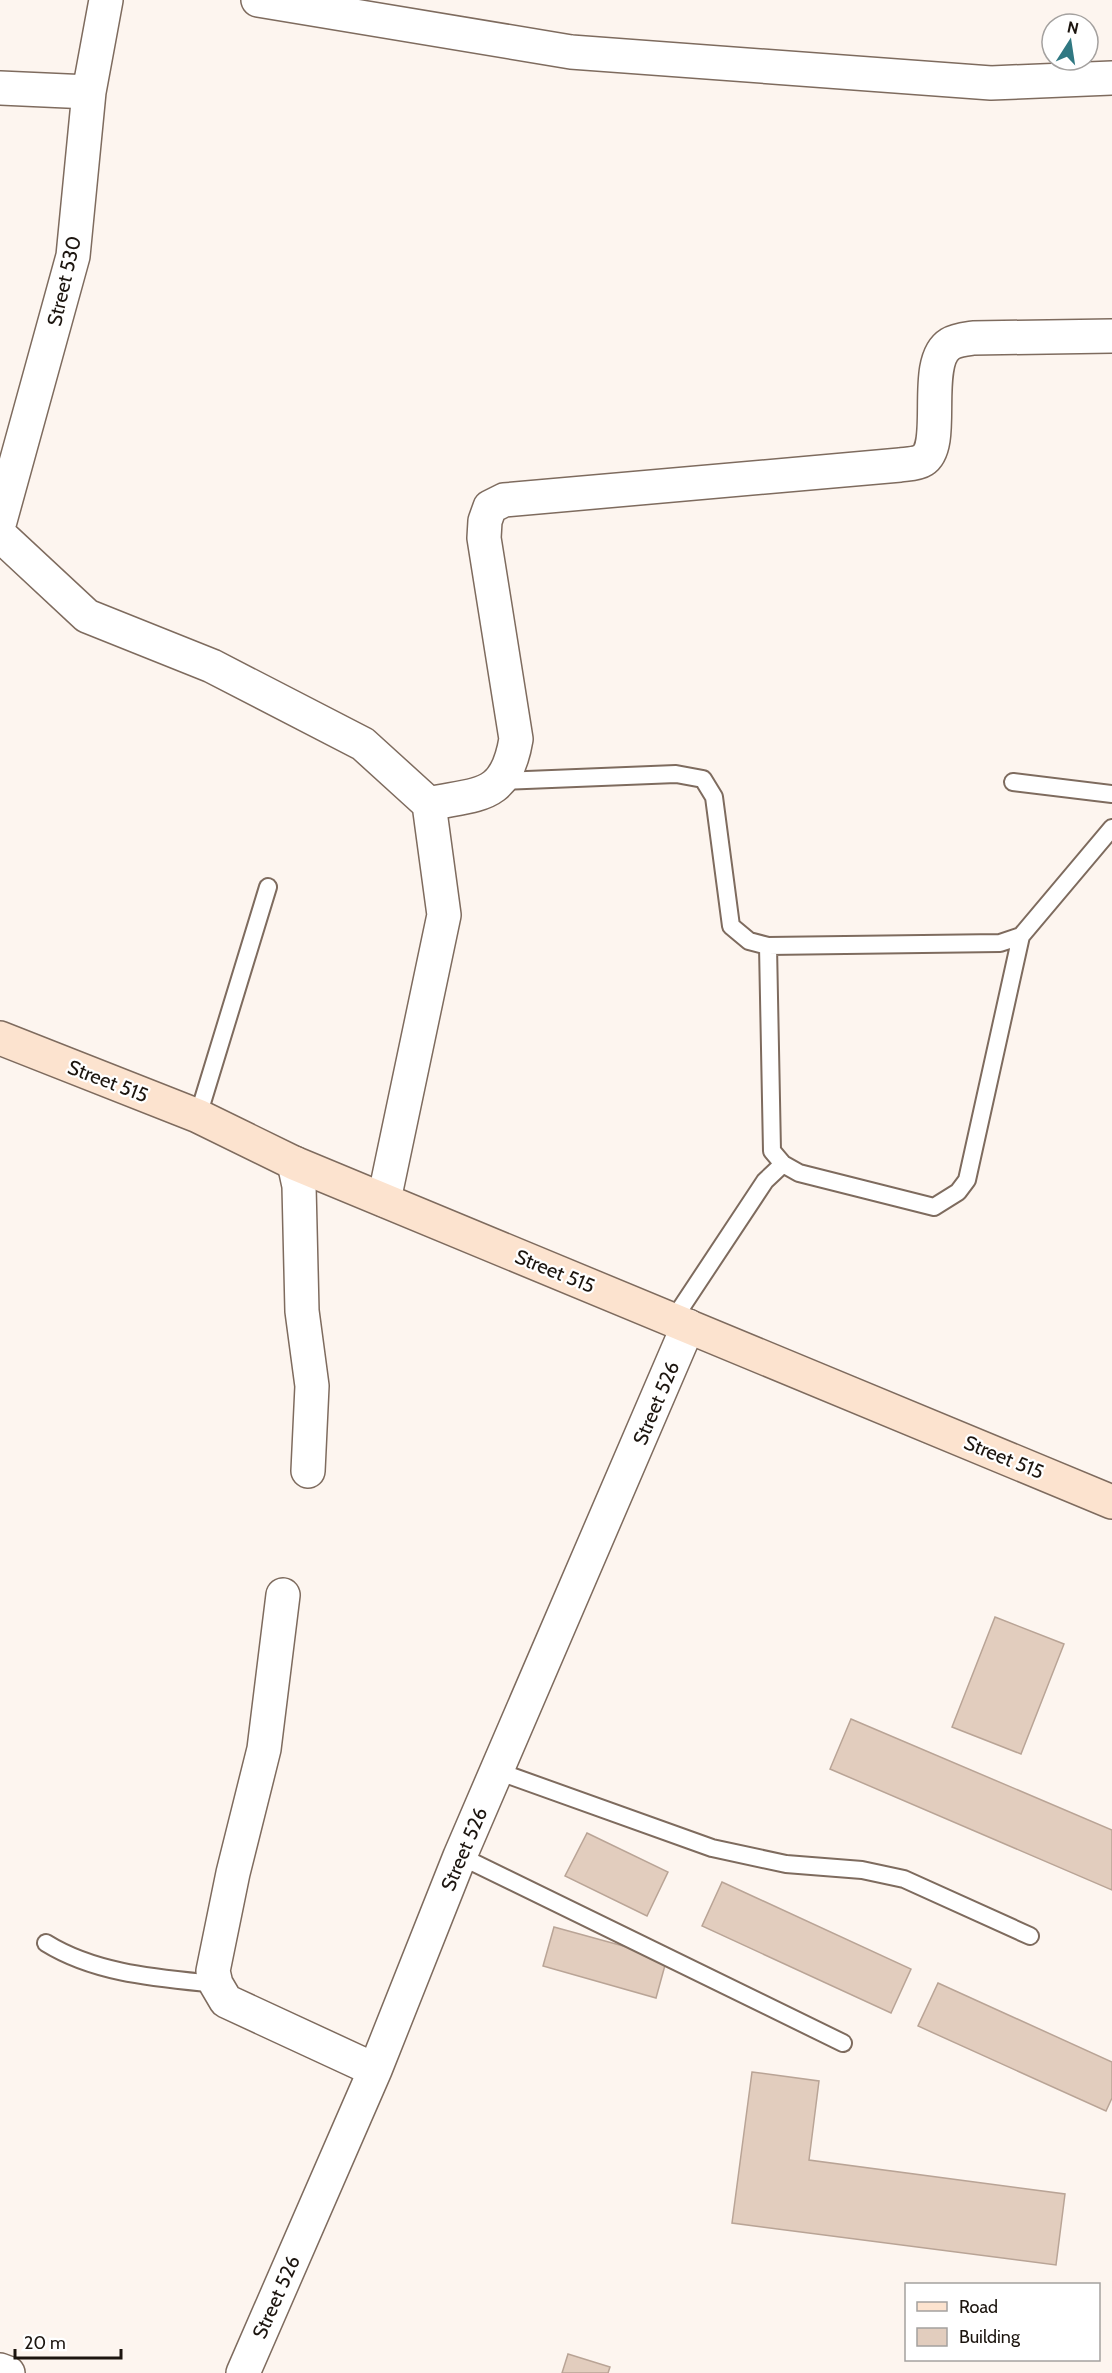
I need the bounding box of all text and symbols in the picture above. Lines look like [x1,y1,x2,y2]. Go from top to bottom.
north arrow [1040,12,1100,72]
text: N [1066,17,1081,38]
street label: Street 530 [42,234,86,328]
street label: Street 515 [64,1055,152,1107]
street label: Street 515 [512,1244,598,1298]
street label: Street 526 [628,1358,684,1448]
street label: Street 515 [961,1430,1047,1484]
street label: Street 526 [436,1804,492,1894]
street label: Street 526 [247,2252,305,2342]
legend [905,2283,1100,2361]
text: Road [959,2296,998,2318]
scale bar [15,2322,122,2360]
text: Building [959,2326,1021,2348]
text: 20 m [24,2332,66,2354]

